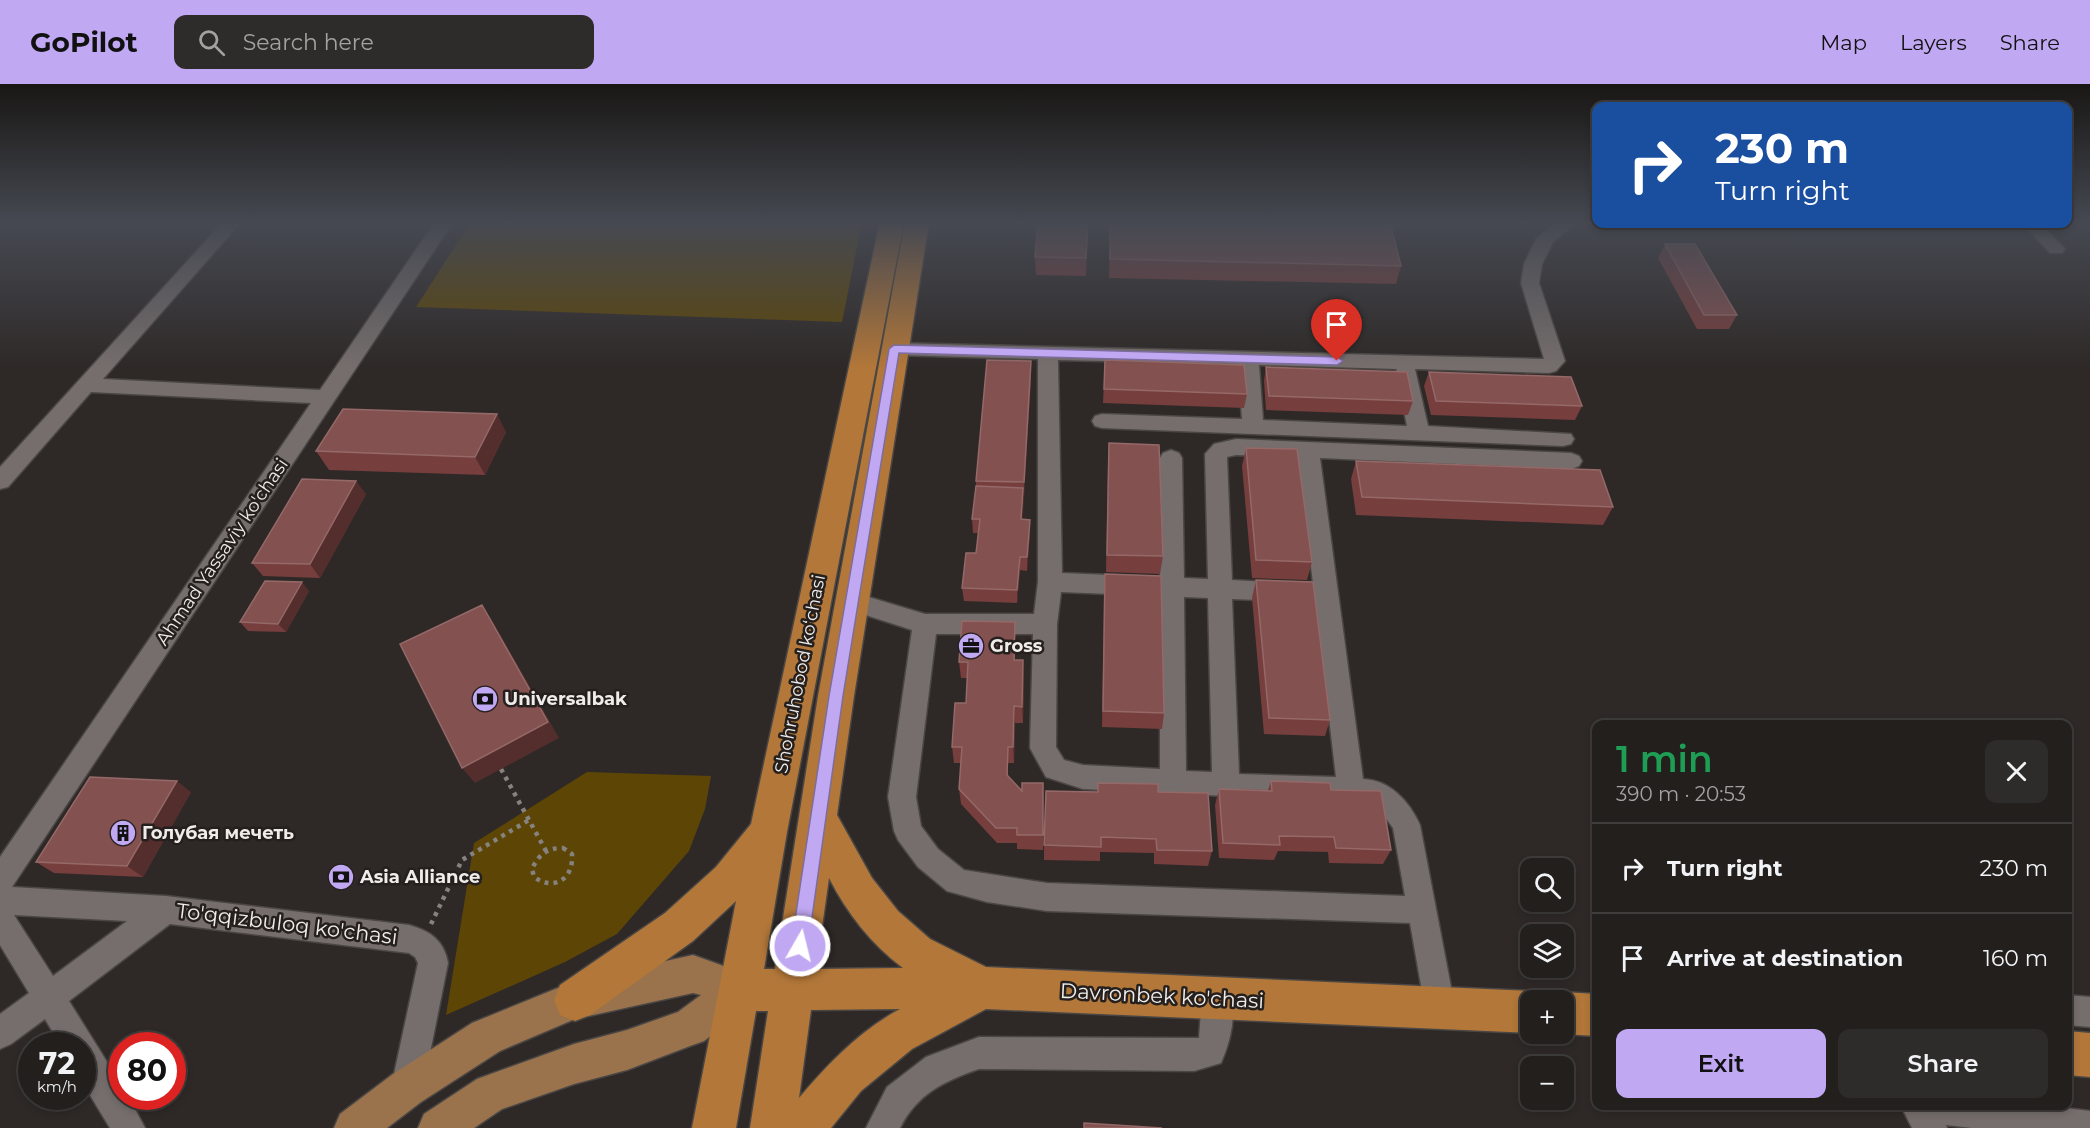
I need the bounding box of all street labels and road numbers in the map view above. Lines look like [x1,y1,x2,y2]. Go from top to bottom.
street label: Ahmad Yassaviy ko'chasi [151,454,293,650]
street label: Shohruhobod koʻchasi [770,573,830,775]
street label: To'qqizbuloq ko'chasi [175,898,399,949]
street label: Davronbek ko'chasi [1059,978,1265,1013]

